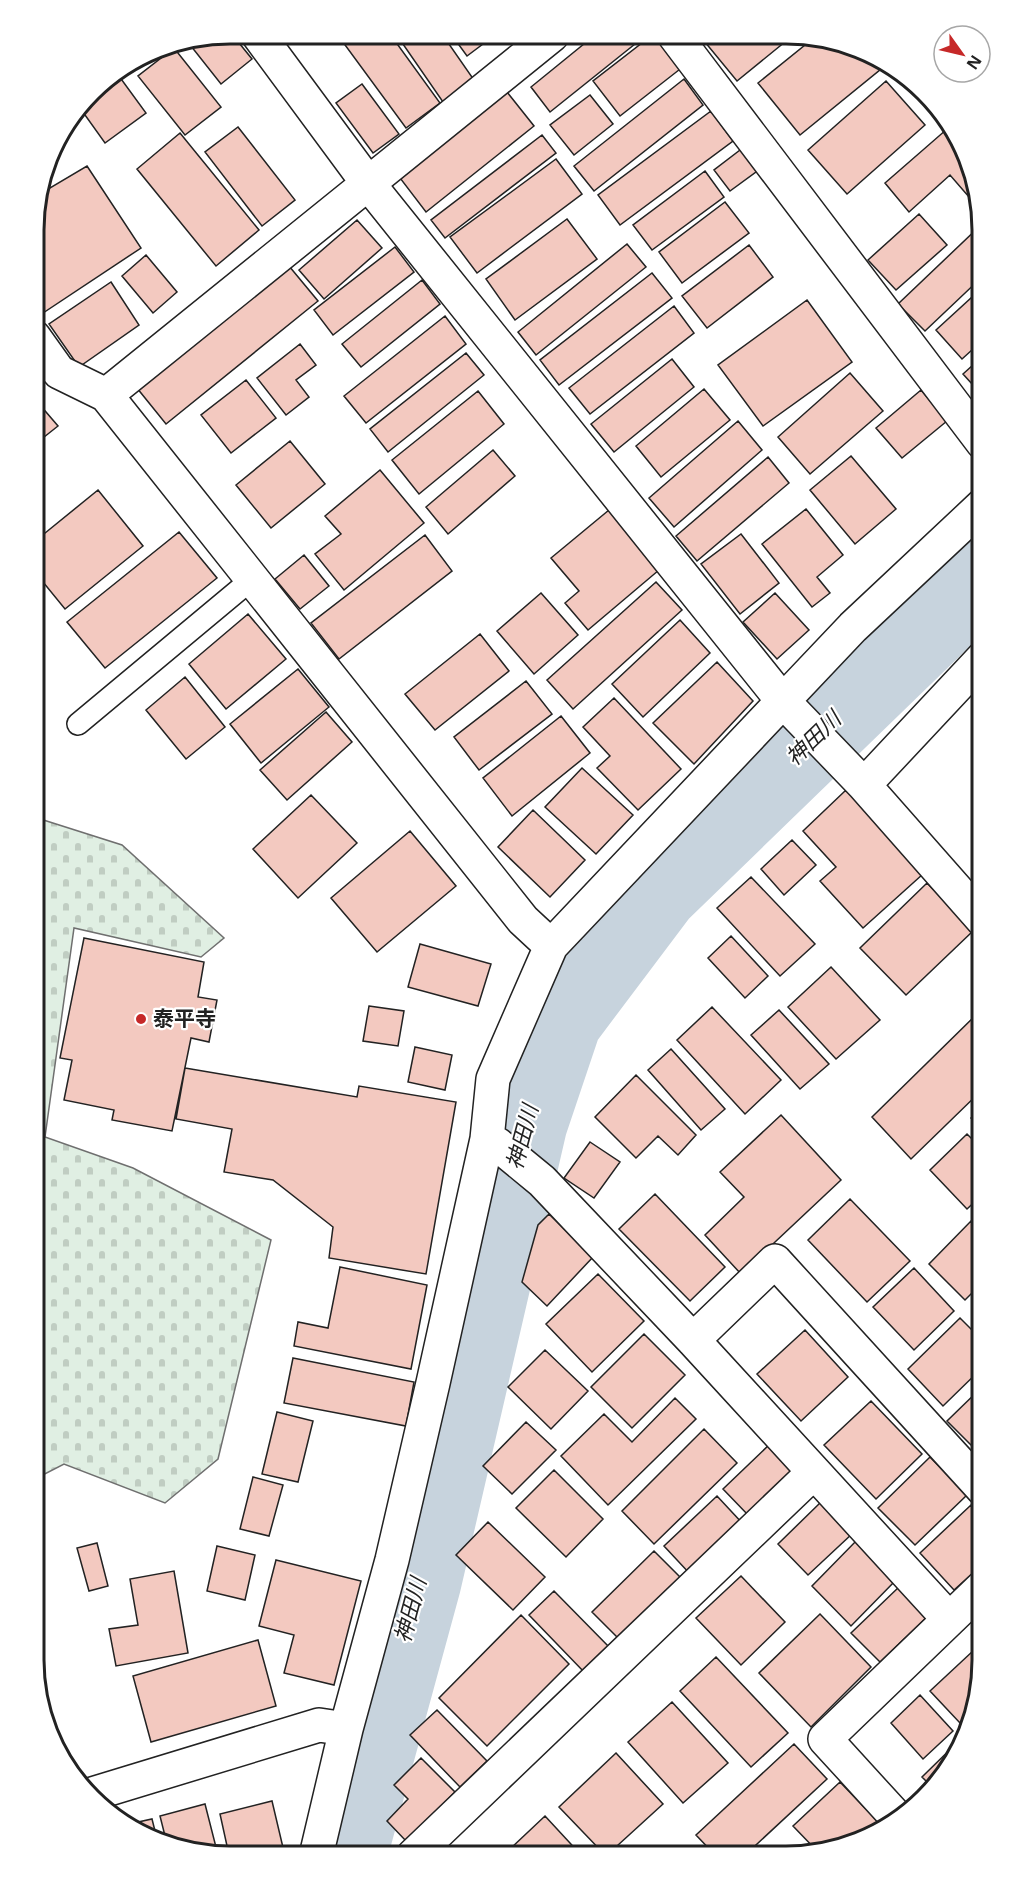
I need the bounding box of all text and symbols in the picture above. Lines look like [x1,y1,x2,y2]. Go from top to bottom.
north arrow [932,24,992,84]
text: N [962,51,987,74]
water label: 神田川 [778,702,848,771]
place label: 泰平寺 [153,1004,216,1032]
marker: 泰平寺 [134,1012,148,1026]
water label: 神田川 [498,1099,545,1173]
water label: 神田川 [386,1572,433,1646]

